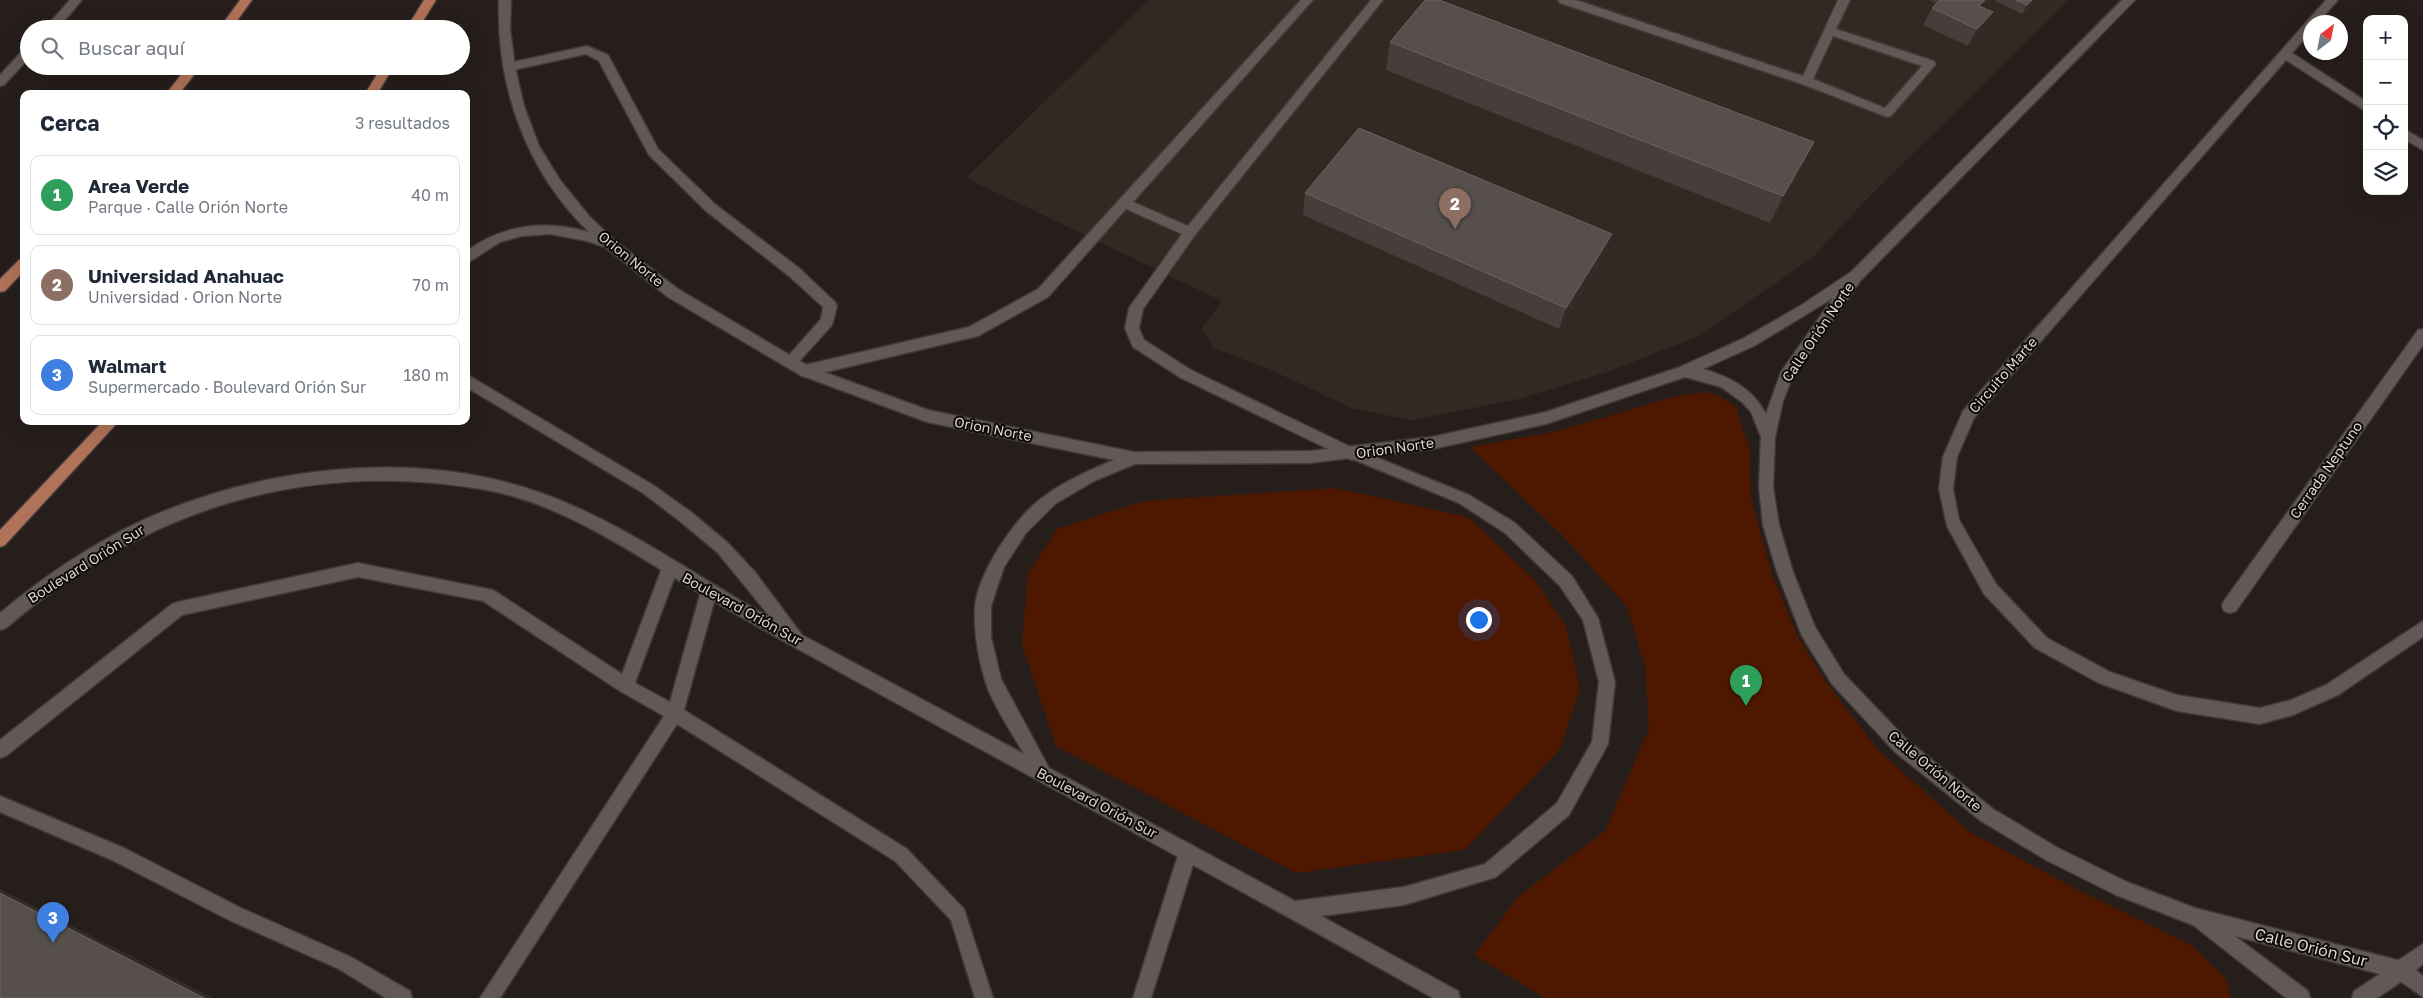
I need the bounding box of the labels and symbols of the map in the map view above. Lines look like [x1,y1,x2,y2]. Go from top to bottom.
north arrow [2303,15,2348,60]
pin: 2 [1439,188,1471,229]
street label: Orion Norte [595,227,667,290]
street label: Calle Orión Norte [1778,279,1857,385]
street label: Circuito Marte [1965,333,2040,416]
street label: Orion Norte [953,413,1033,444]
street label: Cerrada Neptuno [2286,418,2365,522]
street label: Orion Norte [1355,434,1435,461]
street label: Boulevard Orión Sur [24,521,148,606]
street label: Boulevard Orión Sur [679,569,806,649]
your location [1466,607,1492,633]
pin: 1 [1730,665,1762,706]
street label: Calle Orión Norte [1885,727,1985,815]
street label: Boulevard Orión Sur [1034,764,1161,842]
pin: 3 [37,902,69,943]
street label: Calle Orión Sur [2253,923,2369,971]

